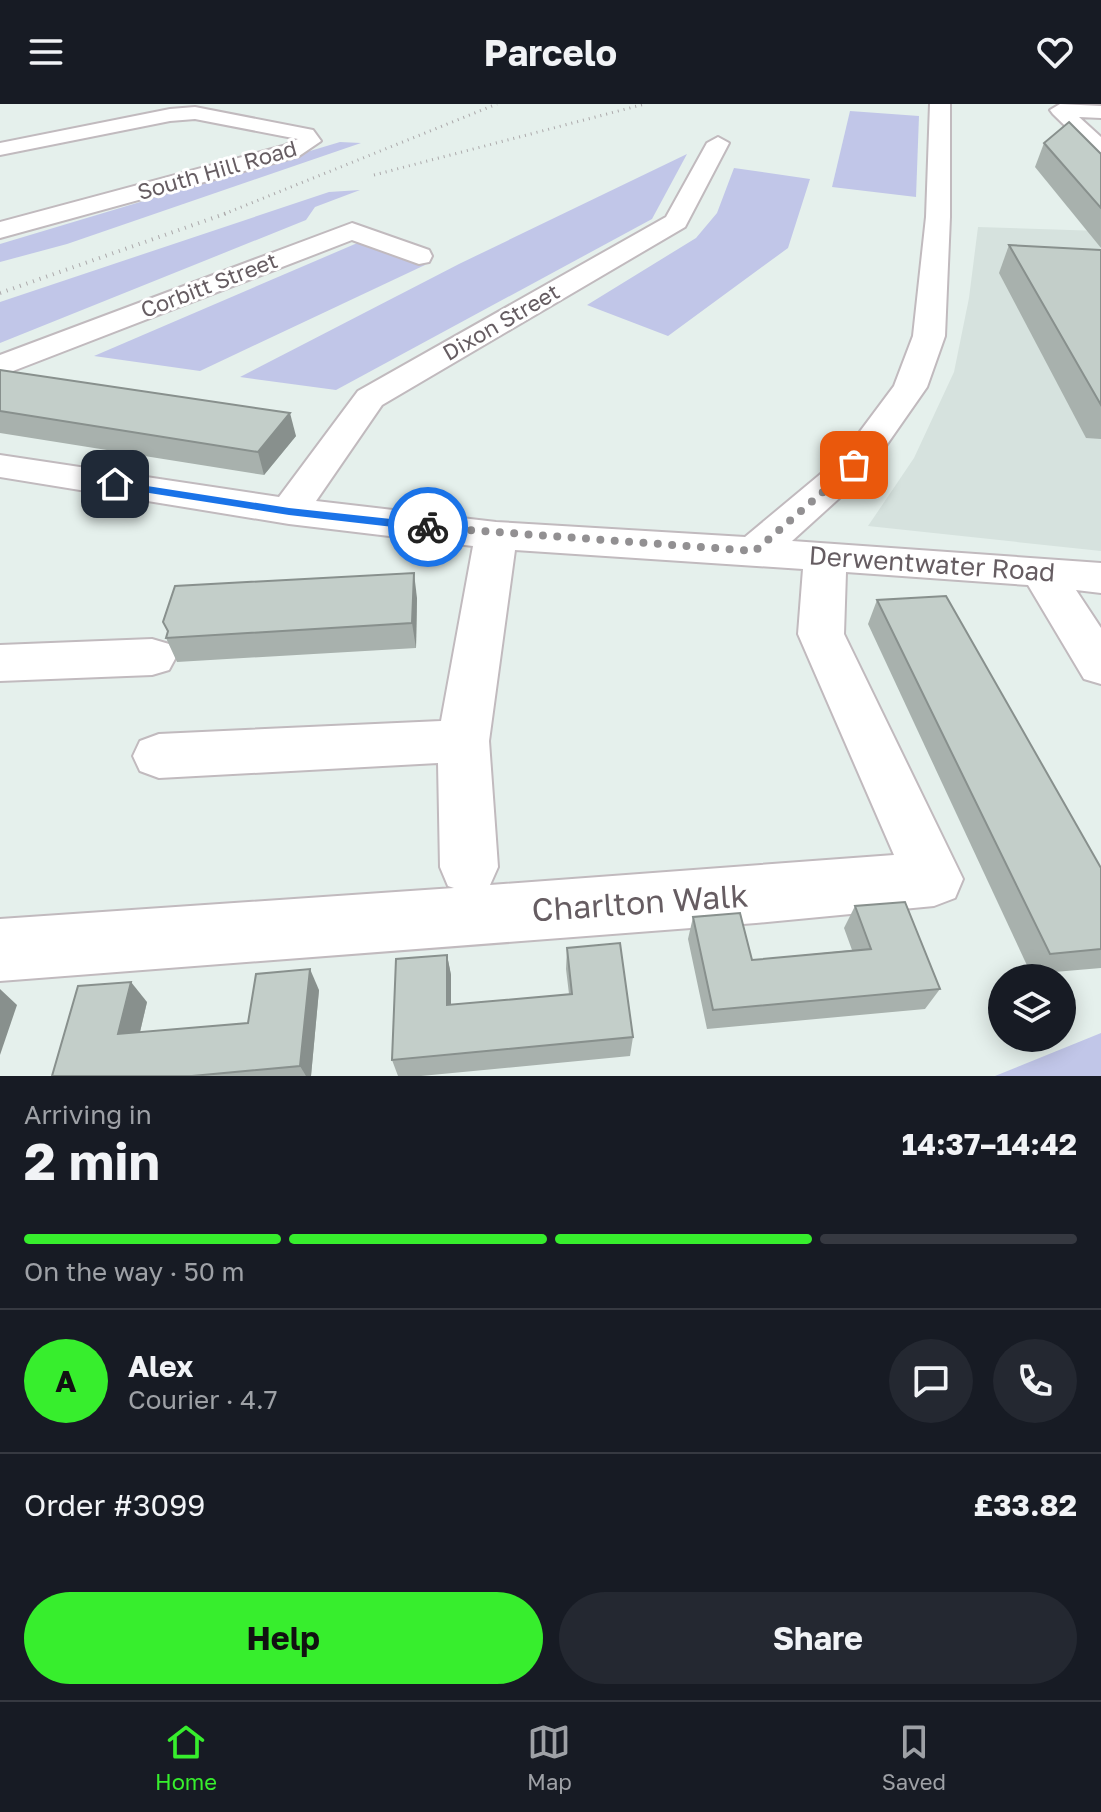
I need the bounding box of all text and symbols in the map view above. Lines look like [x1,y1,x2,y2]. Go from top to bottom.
icon: menu [24,30,68,74]
icon: heart [1033,30,1077,74]
text: Parcelo [484,31,617,74]
street label: South Hill Road [134,134,300,205]
street label: Corbitt Street [137,246,281,323]
street label: Dixon Street [438,277,564,366]
pin [820,431,888,499]
icon: bag [832,443,876,487]
pin [81,450,149,518]
icon: home [93,462,137,506]
courier [388,487,468,567]
icon: bike [406,505,450,549]
street label: Derwentwater Road [808,539,1056,588]
street label: Charlton Walk [530,875,750,929]
map controls [988,964,1076,1052]
button: layers [988,964,1076,1052]
text: Arriving in [24,1099,152,1130]
text: 14:37–14:42 [902,1126,1077,1162]
text: 2 min [24,1129,160,1191]
text: On the way · 50 m [24,1256,244,1287]
button: chat [889,1339,973,1423]
button: phone [993,1339,1077,1423]
text: Alex [128,1348,193,1384]
text: A [55,1363,77,1399]
text: Courier · 4.7 [128,1384,278,1415]
text: Order #3099 [24,1487,206,1523]
text: £33.82 [974,1487,1077,1523]
button: Help [24,1592,543,1684]
button: Share [559,1592,1077,1684]
tab: Home [155,1720,217,1795]
tab: Map [527,1720,572,1795]
tab: Saved [882,1720,946,1795]

